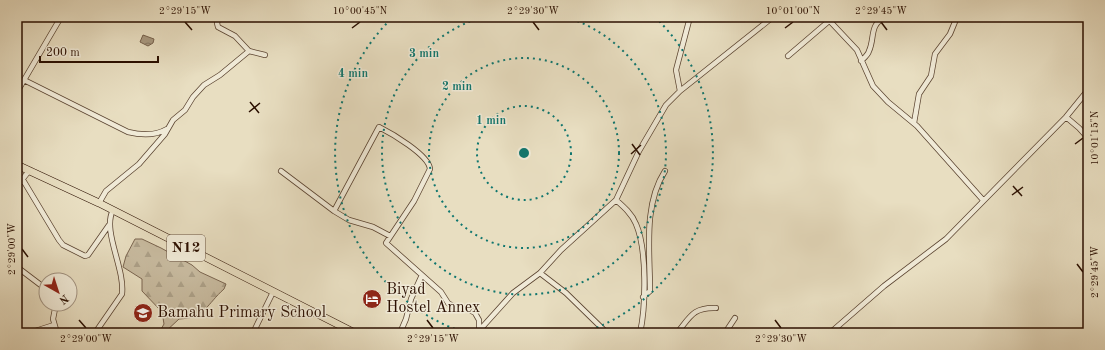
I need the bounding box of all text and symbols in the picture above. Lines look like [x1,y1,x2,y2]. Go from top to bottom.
text: 2°29'15"W [159,6,211,16]
text: 10°00'45"N [333,6,388,16]
text: 2°29'30"W [507,6,559,16]
text: 10°01'00"N [766,6,821,16]
text: 2°29'45"W [855,6,907,16]
scale bar [40,38,158,64]
text: 200 m [46,47,80,59]
text: 3 min [409,48,439,60]
text: 4 min [338,68,368,80]
text: 2 min [442,81,472,93]
text: 10°01'15"N [1090,110,1100,165]
text: 1 min [476,115,506,127]
centre of rings [517,146,531,160]
text: 2°29'00"W [7,223,17,275]
road number: N12 [167,235,205,261]
text: 2°29'45"W [1090,246,1100,298]
north arrow [38,272,78,312]
place label: Biyad Hostel Annex [386,282,480,316]
hotel icon: Biyad Hostel Annex [361,288,383,310]
text: N [56,292,70,306]
school or university icon: Bamahu Primary School [132,302,154,324]
place label: Bamahu Primary School [157,305,326,321]
text: 2°29'00"W [60,334,112,344]
text: 2°29'15"W [407,334,459,344]
text: 2°29'30"W [755,334,807,344]

